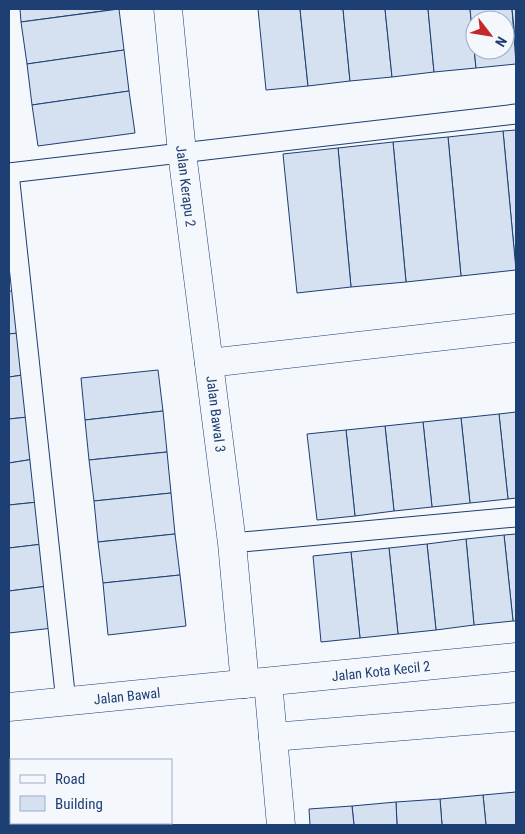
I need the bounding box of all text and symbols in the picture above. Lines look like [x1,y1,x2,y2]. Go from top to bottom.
north arrow [465,10,515,60]
text: N [492,34,510,49]
street label: Jalan Kerapu 2 [173,144,199,228]
street label: Jalan Bawal 3 [203,375,229,453]
street label: Jalan Kota Kecil 2 [331,658,431,684]
street label: Jalan Bawal [93,685,161,707]
legend [10,759,172,824]
text: Road [55,770,85,788]
text: Building [55,795,103,813]

